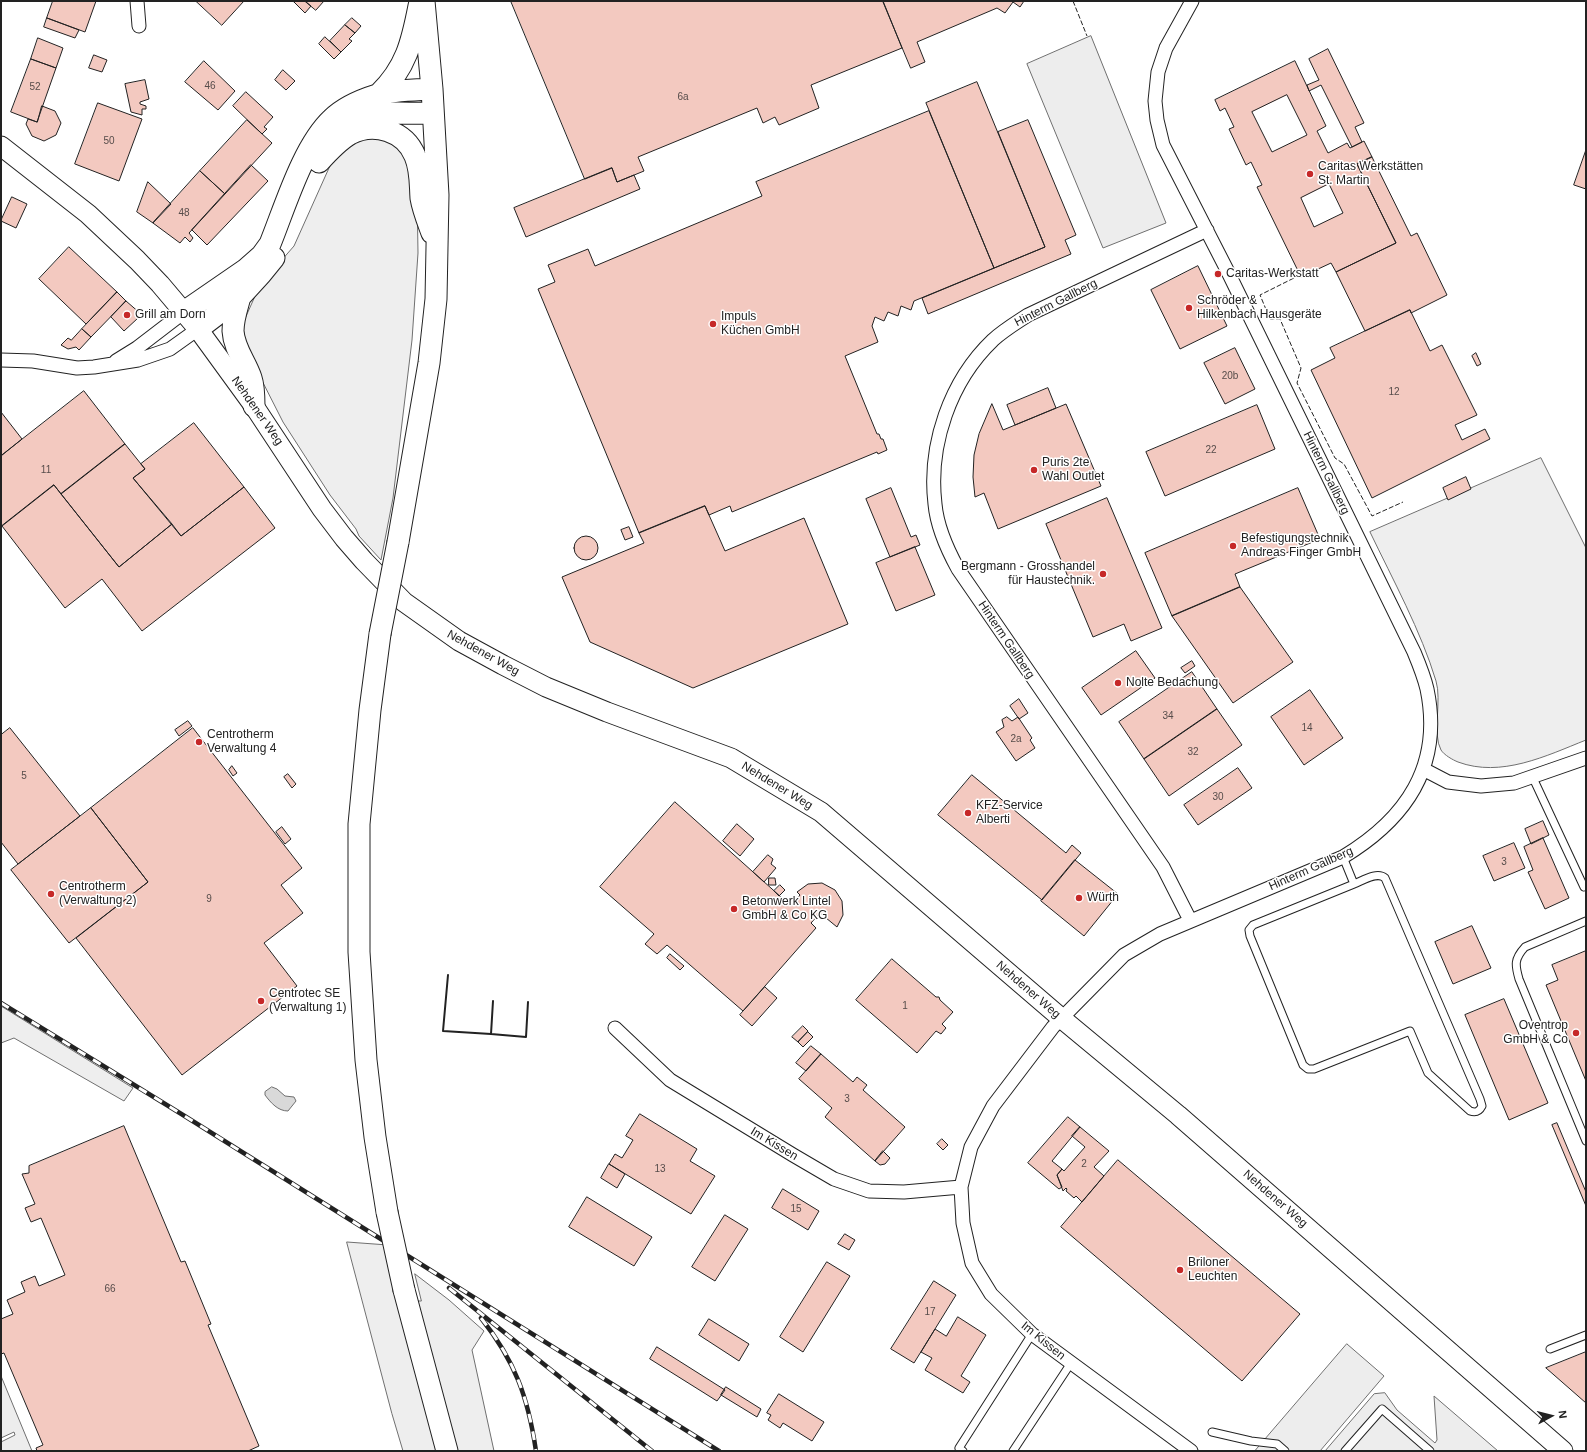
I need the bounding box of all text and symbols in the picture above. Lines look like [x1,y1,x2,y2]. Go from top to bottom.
house number: 46 [204,80,216,92]
house number: 52 [29,81,41,93]
house number: 6a [677,91,689,103]
house number: 50 [103,135,115,147]
place label: Caritas Werkstätten St. Martin [1318,160,1423,188]
marker: Caritas Werkstätten St. Martin [1305,169,1315,179]
house number: 48 [178,207,190,219]
place label: Caritas-Werkstatt [1226,267,1318,281]
marker: Caritas-Werkstatt [1213,269,1223,279]
street label: Hinterm Gallberg [1012,276,1100,330]
place label: Schröder & Hilkenbach Hausgeräte [1197,294,1322,322]
marker: Schröder & Hilkenbach Hausgeräte [1184,303,1194,313]
place label: Grill am Dorn [135,308,206,322]
marker: Grill am Dorn [122,310,132,320]
place label: Impuls Küchen GmbH [721,310,800,338]
marker: Impuls Küchen GmbH [708,319,718,329]
house number: 20b [1222,370,1238,382]
street label: Nehdener Weg [228,374,286,448]
house number: 12 [1388,386,1400,398]
street label: Hinterm Gallberg [1300,429,1352,517]
house number: 22 [1205,444,1217,456]
place label: Puris 2te Wahl Outlet [1042,456,1104,484]
house number: 11 [41,464,51,476]
marker: Puris 2te Wahl Outlet [1029,465,1039,475]
place label: Befestigungstechnik Andreas Finger GmbH [1241,532,1361,560]
marker: Befestigungstechnik Andreas Finger GmbH [1228,541,1238,551]
place label: Bergmann - Grosshandel für Haustechnik. [961,560,1095,588]
marker: Bergmann - Grosshandel für Haustechnik. [1098,569,1108,579]
street label: Hinterm Gallberg [975,598,1037,682]
street label: Nehdener Weg [444,627,522,679]
place label: Nolte Bedachung [1126,676,1218,690]
marker: Nolte Bedachung [1113,678,1123,688]
house number: 34 [1162,710,1174,722]
house number: 14 [1301,722,1313,734]
place label: Centrotherm Verwaltung 4 [207,728,276,756]
house number: 2a [1010,733,1022,745]
marker: Centrotherm Verwaltung 4 [194,737,204,747]
house number: 32 [1187,746,1199,758]
street label: Nehdener Weg [739,759,815,813]
house number: 5 [21,770,27,782]
house number: 30 [1212,791,1224,803]
place label: KFZ-Service Alberti [976,799,1043,827]
marker: KFZ-Service Alberti [963,808,973,818]
street label: Hinterm Gallberg [1267,844,1355,894]
house number: 3 [1501,856,1507,868]
place label: Centrotherm (Verwaltung 2) [59,880,136,908]
marker: Centrotherm (Verwaltung 2) [46,889,56,899]
place label: Würth [1087,891,1119,905]
house number: 9 [206,893,212,905]
marker: Würth [1074,893,1084,903]
place label: Betonwerk Lintel GmbH & Co KG [742,895,831,923]
marker: Betonwerk Lintel GmbH & Co KG [729,904,739,914]
street label: Nehdener Weg [993,958,1063,1022]
place label: Centrotec SE (Verwaltung 1) [269,987,346,1015]
marker: Centrotec SE (Verwaltung 1) [256,996,266,1006]
house number: 1 [902,1000,908,1012]
place label: Oventrop GmbH & Co [1503,1019,1568,1047]
marker: Oventrop GmbH & Co [1571,1028,1581,1038]
house number: 3 [844,1093,850,1105]
street label: Im Kissen [748,1124,800,1164]
house number: 2 [1081,1158,1087,1170]
house number: 13 [654,1163,666,1175]
street label: Nehdener Weg [1240,1167,1310,1231]
house number: 15 [790,1203,802,1215]
place label: Briloner Leuchten [1188,1256,1237,1284]
marker: Briloner Leuchten [1175,1265,1185,1275]
house number: 66 [104,1283,116,1295]
house number: 17 [924,1306,936,1318]
street label: Im Kissen [1018,1319,1068,1363]
north arrow [1531,1396,1571,1436]
text: N [1556,1410,1569,1419]

